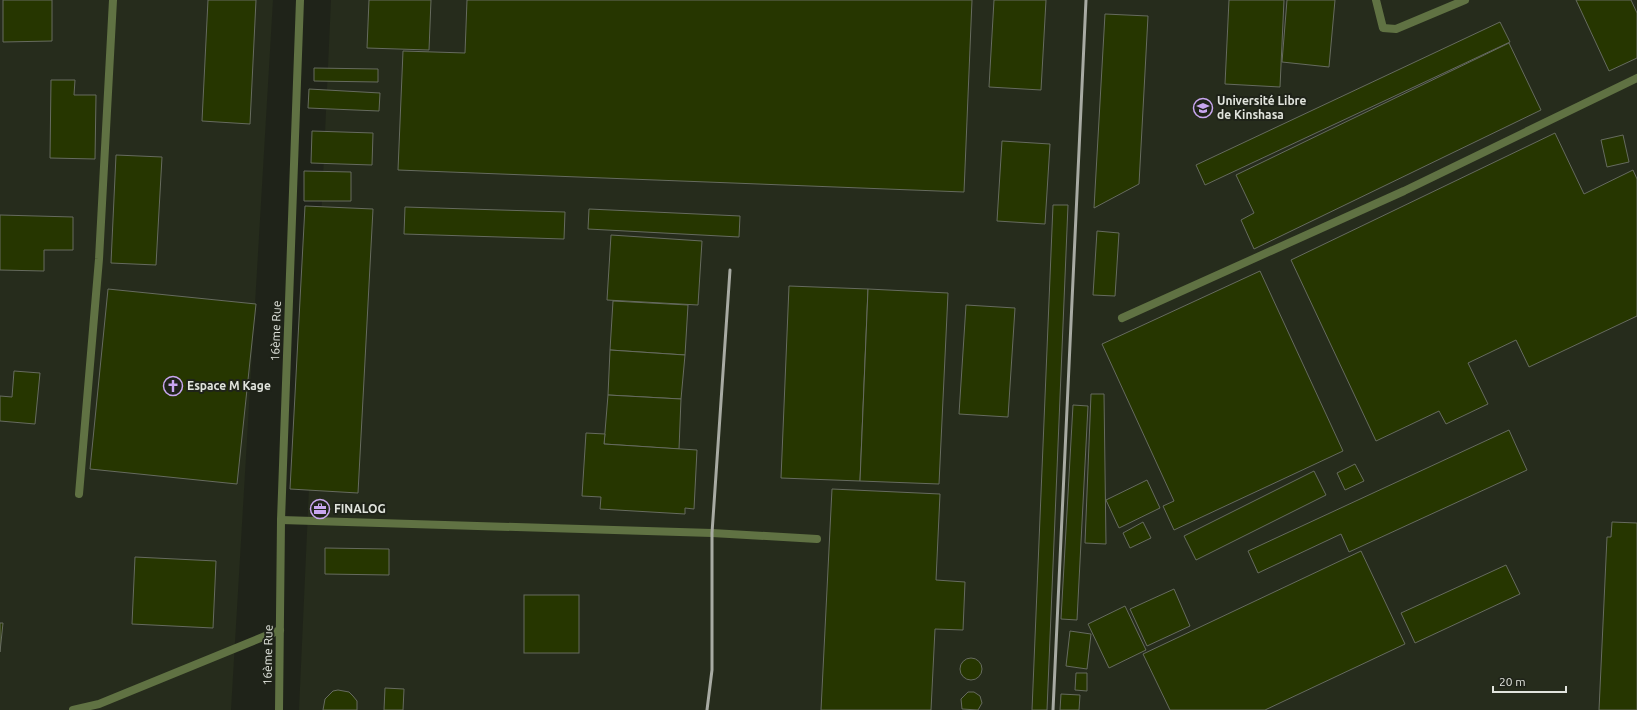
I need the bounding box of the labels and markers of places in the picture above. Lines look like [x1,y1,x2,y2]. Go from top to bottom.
place label: Université Libre de Kinshasa [1217,94,1306,121]
school or university icon: Université Libre de Kinshasa [1192,97,1214,119]
church icon: Espace M Kage [162,375,184,397]
place label: Espace M Kage [187,379,271,392]
office icon: FINALOG [309,498,331,520]
place label: FINALOG [334,502,386,515]

